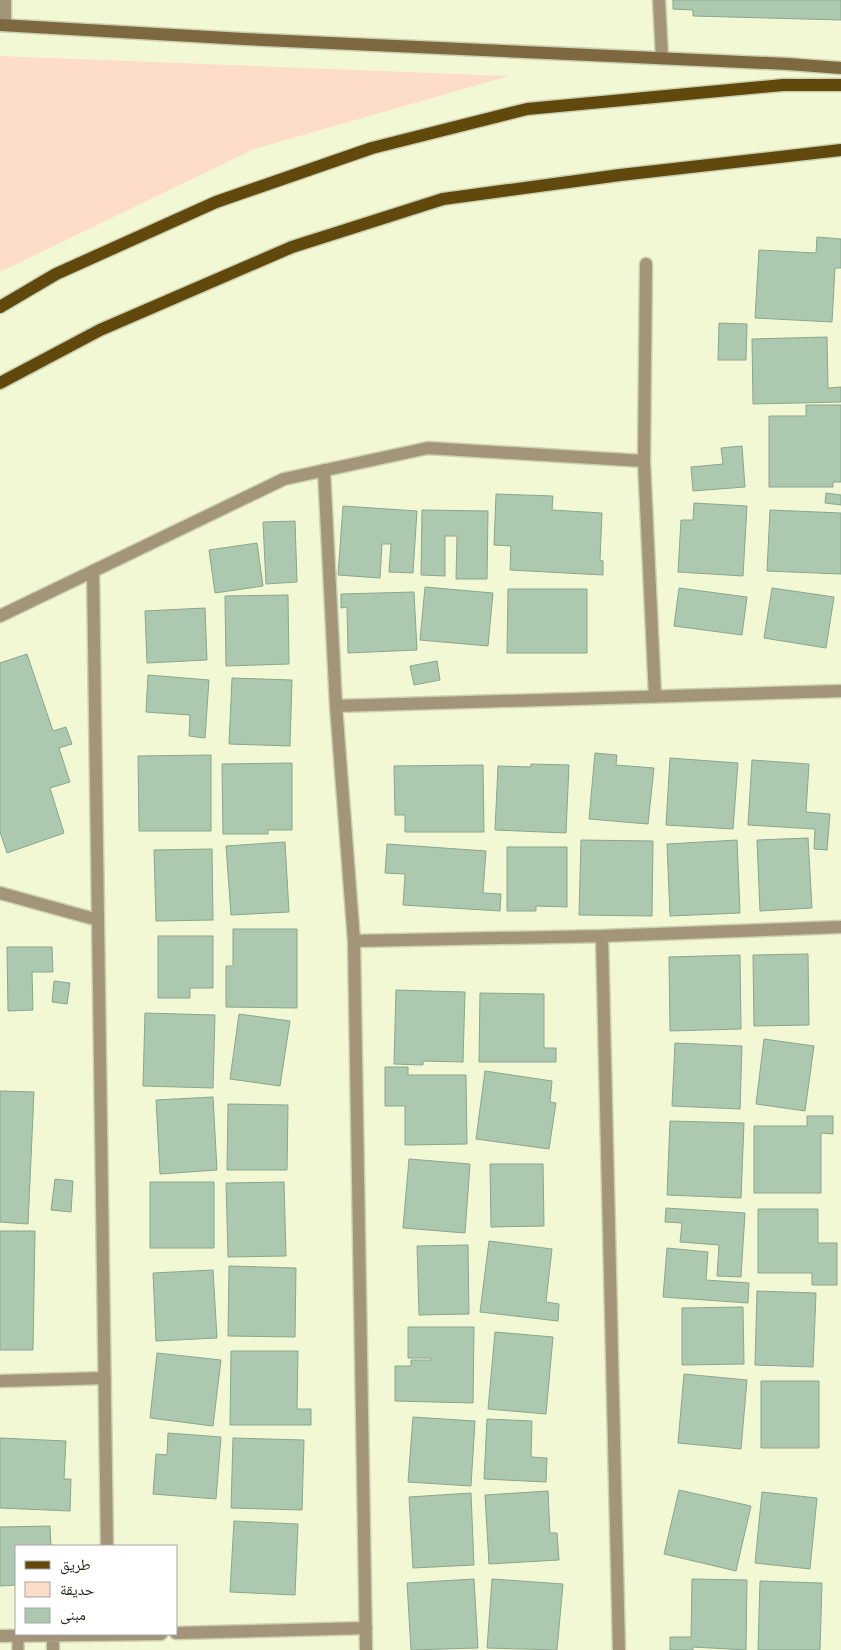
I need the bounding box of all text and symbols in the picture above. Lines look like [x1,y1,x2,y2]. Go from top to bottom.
legend [15,1545,178,1635]
text: طريق [60,1555,91,1575]
text: حديقة [60,1580,95,1598]
text: مبنى [60,1605,86,1625]

